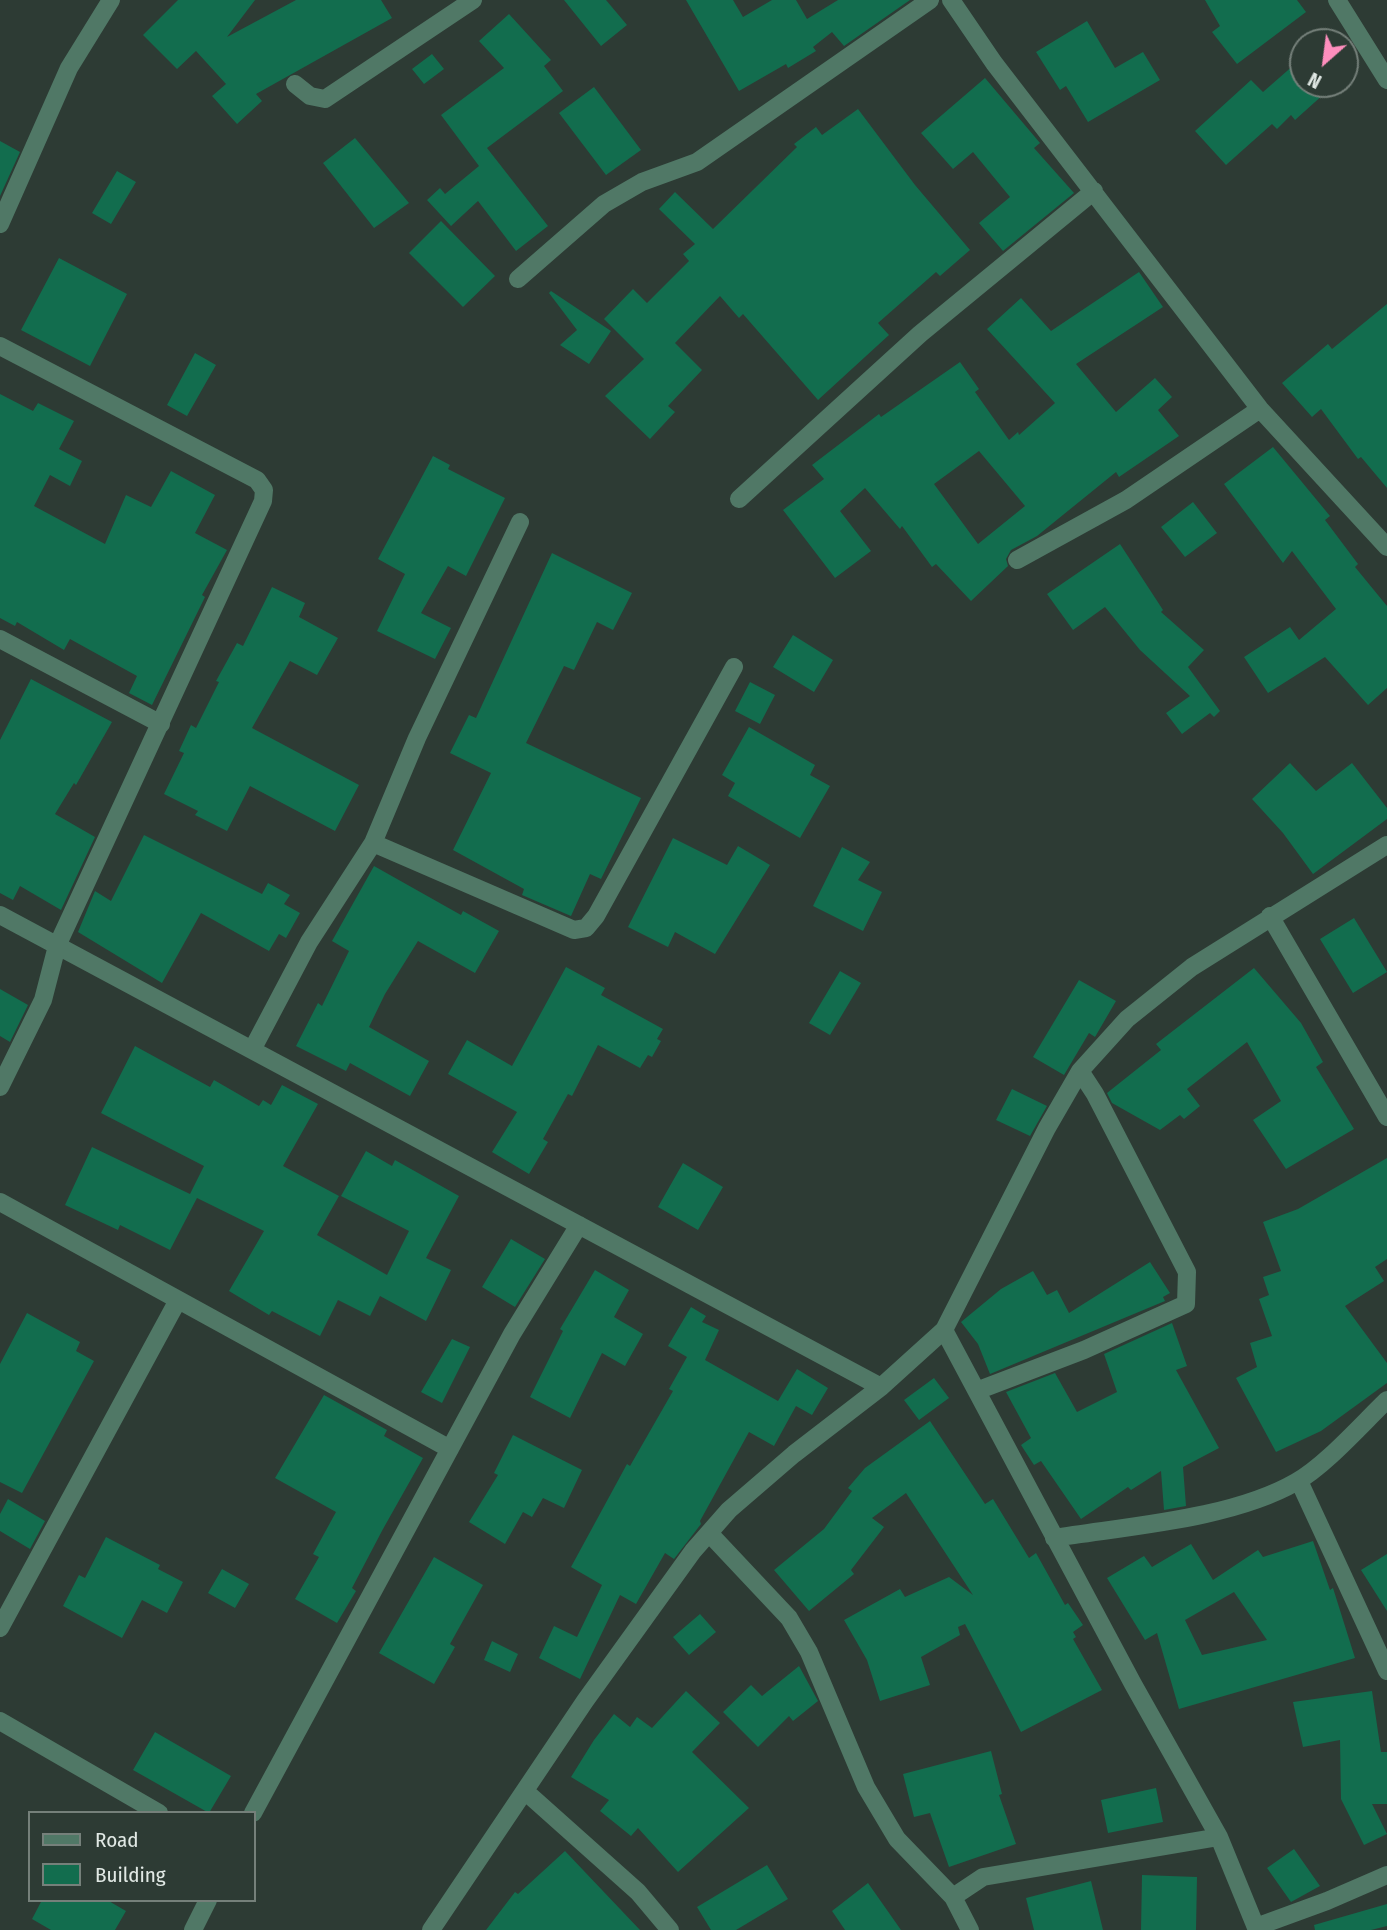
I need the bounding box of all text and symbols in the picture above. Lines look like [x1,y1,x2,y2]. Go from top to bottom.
north arrow [1289,28,1359,98]
text: N [1304,67,1325,93]
legend [28,1811,256,1902]
text: Road [95,1827,139,1853]
text: Building [95,1862,166,1888]

